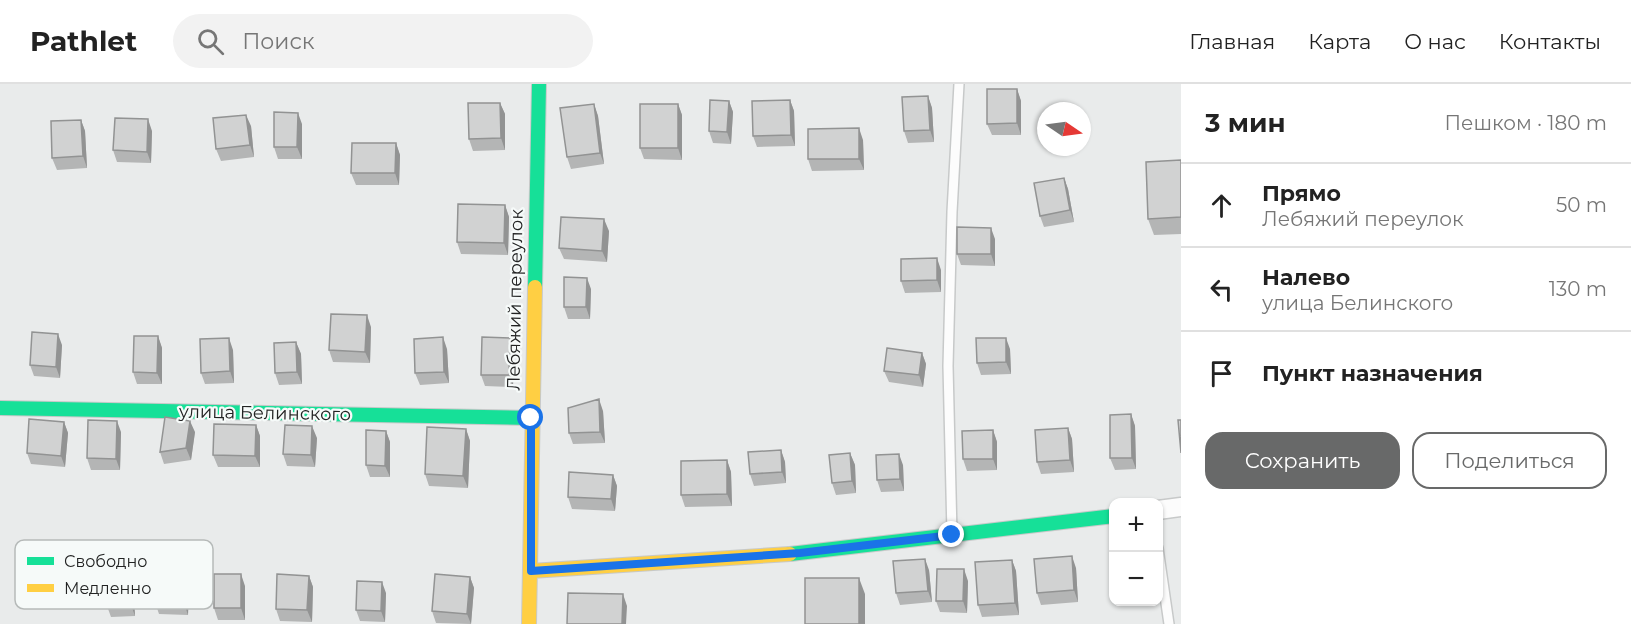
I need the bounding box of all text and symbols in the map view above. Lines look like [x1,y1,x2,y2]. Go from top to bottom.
search box [173,14,593,68]
text: Pathlet [30,24,137,58]
icon: search [194,25,227,58]
text: Поиск [242,28,315,55]
text: Главная [1189,29,1275,54]
text: Карта [1308,29,1371,54]
text: О нас [1404,29,1466,54]
text: Контакты [1499,29,1601,54]
north arrow [1037,102,1091,156]
text: 3 мин [1205,107,1285,139]
text: Пешком · 180 m [1445,111,1607,135]
text: Прямо [1262,180,1341,207]
icon: ahead [1205,189,1238,222]
text: 50 m [1556,193,1607,217]
text: Лебяжий переулок [1262,207,1464,231]
street label: Лебяжий переулок [502,209,528,391]
text: Налево [1262,264,1350,291]
icon: left [1205,273,1238,306]
text: 130 m [1549,277,1607,301]
text: улица Белинского [1262,291,1453,315]
icon: arrive [1205,357,1238,390]
text: Пункт назначения [1262,360,1483,387]
street label: улица Белинского [178,400,351,426]
route start [517,404,543,430]
button: Сохранить [1205,432,1400,489]
button: Поделиться [1412,432,1607,489]
map controls [1109,498,1163,606]
button: + [1109,498,1163,552]
route end [938,521,964,547]
legend [15,540,213,609]
text: Свободно [64,552,147,571]
button: − [1109,552,1163,606]
text: Медленно [64,579,151,598]

